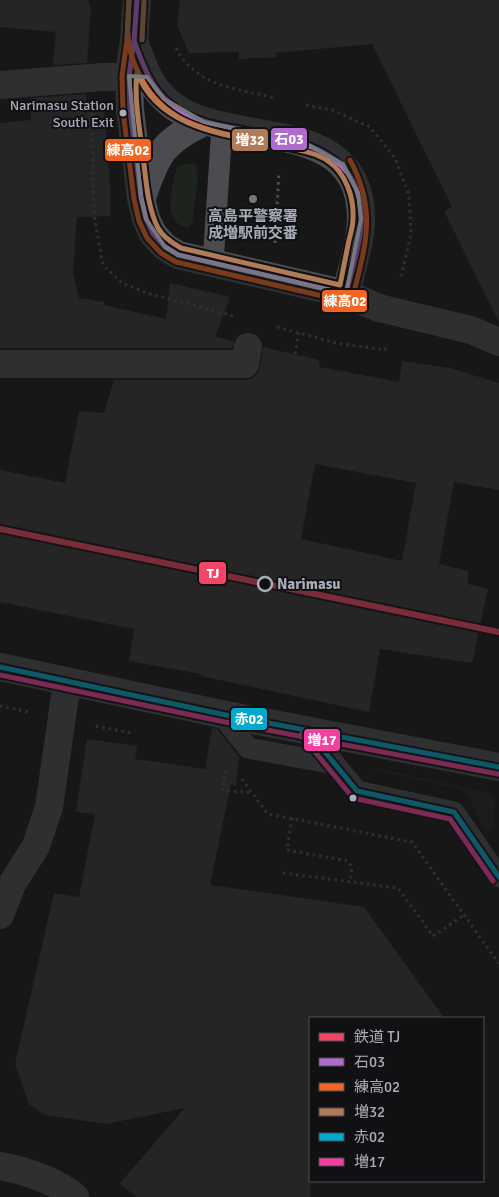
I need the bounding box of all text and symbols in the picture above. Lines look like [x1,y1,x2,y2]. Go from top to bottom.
place label: Narimasu Station South Exit [10,97,114,131]
marker: Narimasu Station South Exit [118,108,128,118]
line badge: 石03 [270,127,308,151]
line badge: 増32 [231,128,269,152]
text: 石03 [274,131,304,148]
text: 増32 [235,132,265,149]
line badge: 練高02 [104,138,152,162]
text: 練高02 [106,142,150,159]
marker: 高島平警察署 成増駅前交番 [247,193,259,205]
place label: 高島平警察署 成増駅前交番 [208,207,298,242]
line badge: 練高02 [321,289,368,313]
text: 練高02 [323,293,367,310]
line badge: TJ [198,561,227,585]
text: TJ [207,565,219,582]
place label: Narimasu [277,575,341,593]
marker: Narimasu [257,576,273,592]
line badge: 赤02 [230,707,268,731]
text: 赤02 [234,711,264,728]
line badge: 増17 [303,728,341,752]
text: 増17 [307,732,337,749]
unlabelled marker [348,793,358,803]
legend [309,1017,484,1182]
text: 鉄道 TJ [354,1028,400,1046]
text: 石03 [354,1053,385,1071]
text: 練高02 [354,1078,400,1096]
text: 増32 [354,1103,385,1121]
text: 赤02 [354,1128,385,1146]
text: 増17 [354,1153,385,1171]

